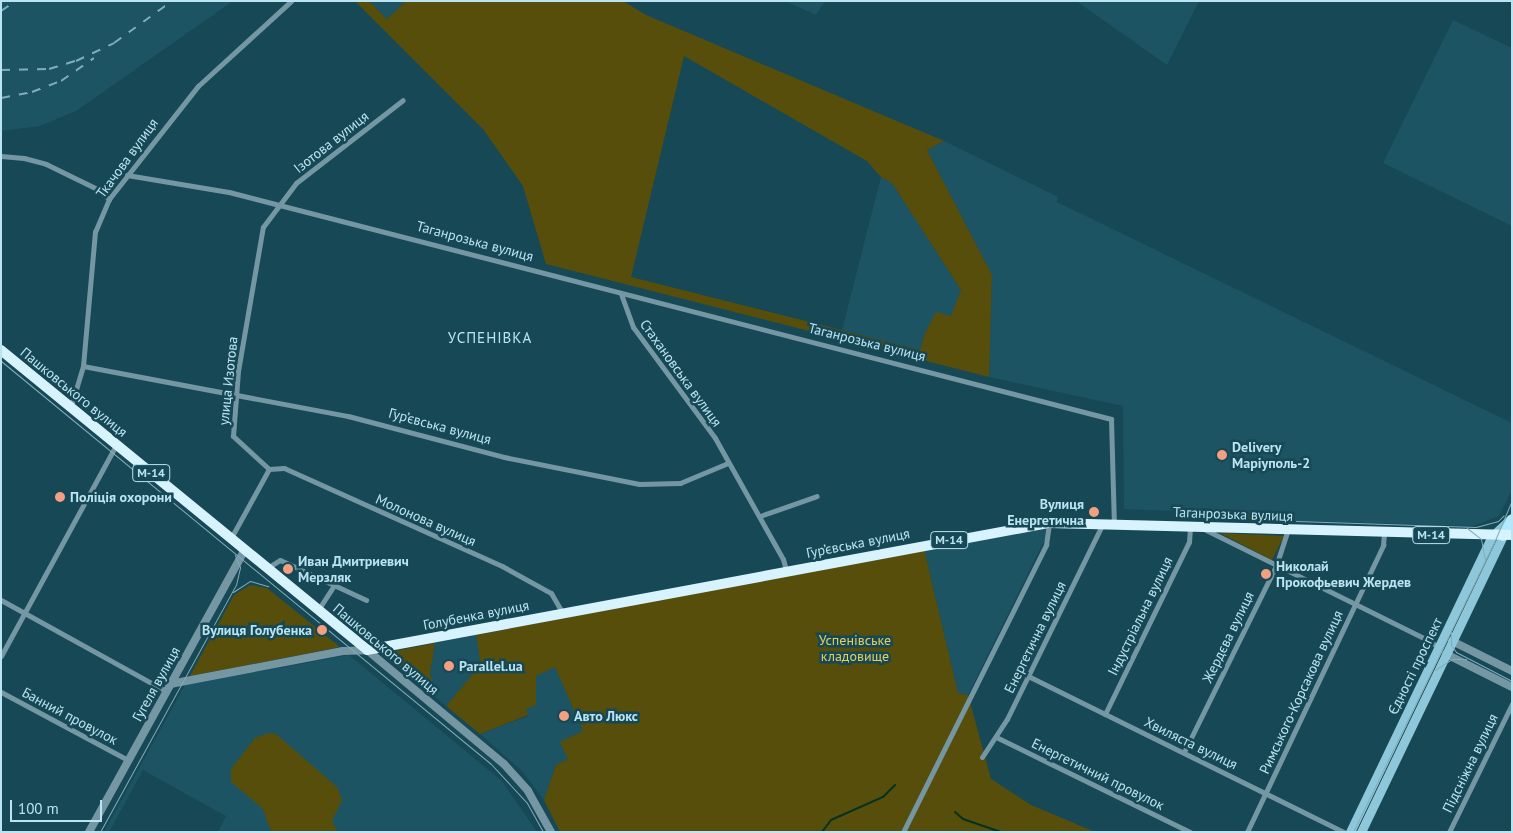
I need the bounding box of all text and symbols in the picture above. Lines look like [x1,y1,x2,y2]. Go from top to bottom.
street label: Ізотова вулиця [290,108,372,176]
street label: Ткачова вулиця [93,115,161,201]
street label: Таганрозька вулиця [415,217,535,265]
street label: Стахановська вулиця [636,316,726,430]
street label: Таганрозька вулиця [807,319,927,365]
district label: УСПЕНІВКА [447,329,533,347]
street label: улица Изотова [215,336,241,426]
street label: Пашковського вулиця [17,344,131,440]
street label: Гур’євська вулиця [387,404,493,448]
place label: Delivery Марiуполь-2 [1232,439,1310,472]
marker: Delivery Марiуполь-2 [1216,449,1228,461]
road number: М-14 [131,463,171,482]
place label: Поліція охорони [70,489,172,505]
street label: Молонова вулиця [373,490,479,550]
marker: Поліція охорони [54,491,66,503]
place label: Вулиця Енергетична [1007,496,1084,528]
street label: Таганрозька вулиця [1173,504,1293,524]
marker: Вулиця Енергетична [1088,506,1100,518]
street label: Гур’євська вулиця [805,525,911,561]
road number: М-14 [1411,526,1451,544]
road number: М-14 [929,530,969,550]
place label: Иван Дмитриевич Мерзляк [298,553,409,586]
street label: Індустріальна вулиця [1104,554,1176,678]
place label: Николай Прокофьевич Жердев [1276,558,1411,590]
marker: Иван Дмитриевич Мерзляк [282,563,294,575]
marker: Николай Прокофьевич Жердев [1260,568,1272,580]
street label: Енергетична вулиця [1001,578,1069,696]
street label: Жердєва вулиця [1199,589,1257,685]
street label: Голубенка вулиця [422,596,530,634]
street label: Пашковського вулиця [330,600,442,698]
street label: Римського-Корсакова вулиця [1256,608,1346,776]
street label: Єдності проспект [1384,615,1446,717]
place label: Вулиця Голубенка [202,622,312,638]
marker: Вулиця Голубенка [316,624,328,636]
park label: Успенівське кладовище [819,632,891,664]
street label: Гугеля вулиця [129,644,183,724]
place label: Parallel.ua [459,658,523,674]
marker: Parallel.ua [443,660,455,672]
street label: Банний провулок [19,684,121,748]
place label: Авто Люкс [574,708,638,724]
marker: Авто Люкс [558,710,570,722]
street label: Підсніжна вулиця [1439,711,1501,815]
street label: Хвиляста вулиця [1142,713,1240,773]
street label: Енергетичний провулок [1029,735,1167,813]
scale bar [12,790,105,822]
text: 100 m [18,799,59,818]

